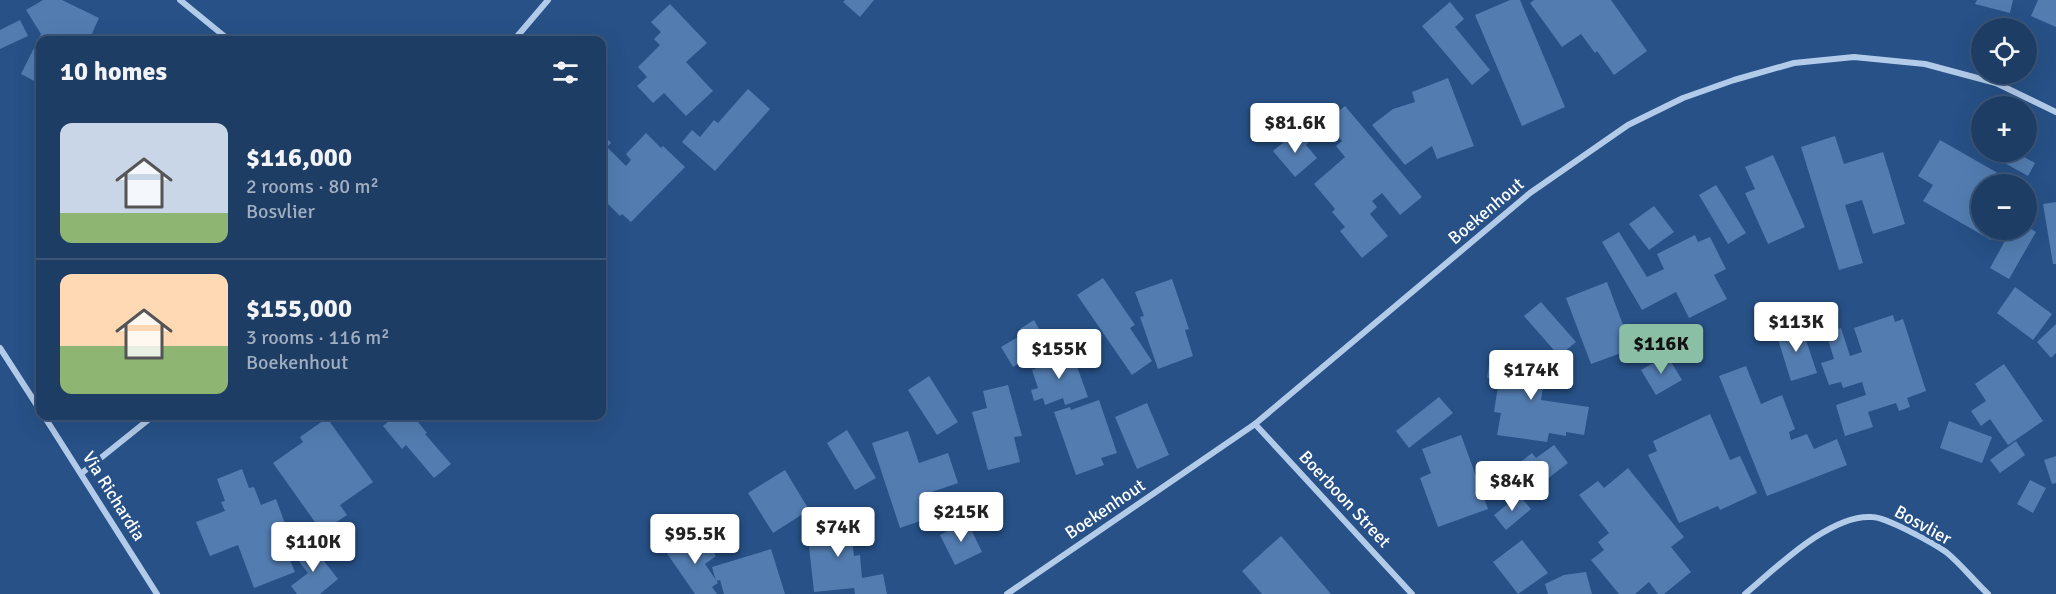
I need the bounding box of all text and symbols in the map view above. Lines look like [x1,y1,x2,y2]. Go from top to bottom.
map controls [1971,18,2037,240]
button: locate [1971,18,2037,84]
text: 10 homes [60,56,167,88]
icon: filters [549,56,582,89]
button: + [1971,96,2037,162]
pin: $81.6K [1246,103,1344,154]
text: $81.6K [1264,110,1326,135]
text: $116,000 [246,142,352,174]
icon: home [108,147,180,219]
street label: Boekenhout [1444,173,1528,249]
text: 2 rooms · 80 m² [246,174,379,199]
button: − [1971,174,2037,240]
text: Bosvlier [246,199,315,224]
text: $155,000 [246,293,352,325]
icon: home [108,298,180,370]
pin: $113K [1754,302,1838,353]
text: $113K [1768,309,1824,334]
pin: $116K [1619,324,1703,375]
text: 3 rooms · 116 m² [246,325,390,350]
pin: $155K [1017,329,1101,380]
text: $116K [1633,331,1689,356]
text: $155K [1031,336,1087,361]
text: Boekenhout [246,350,348,375]
pin: $174K [1489,350,1573,401]
text: $174K [1503,357,1559,382]
street label: Boerboon Street [1294,446,1396,552]
street label: Via Richardia [78,447,150,545]
pin: $84K [1476,461,1548,512]
text: $84K [1490,468,1534,493]
street label: Boekenhout [1061,474,1149,544]
pin: $215K [919,492,1003,543]
text: $215K [933,499,989,524]
street label: Bosvlier [1891,500,1956,550]
pin: $74K [802,507,874,558]
pin: $95.5K [646,514,744,565]
text: $74K [816,514,860,539]
text: $95.5K [664,521,726,546]
pin: $110K [271,522,355,573]
text: $110K [285,529,341,554]

